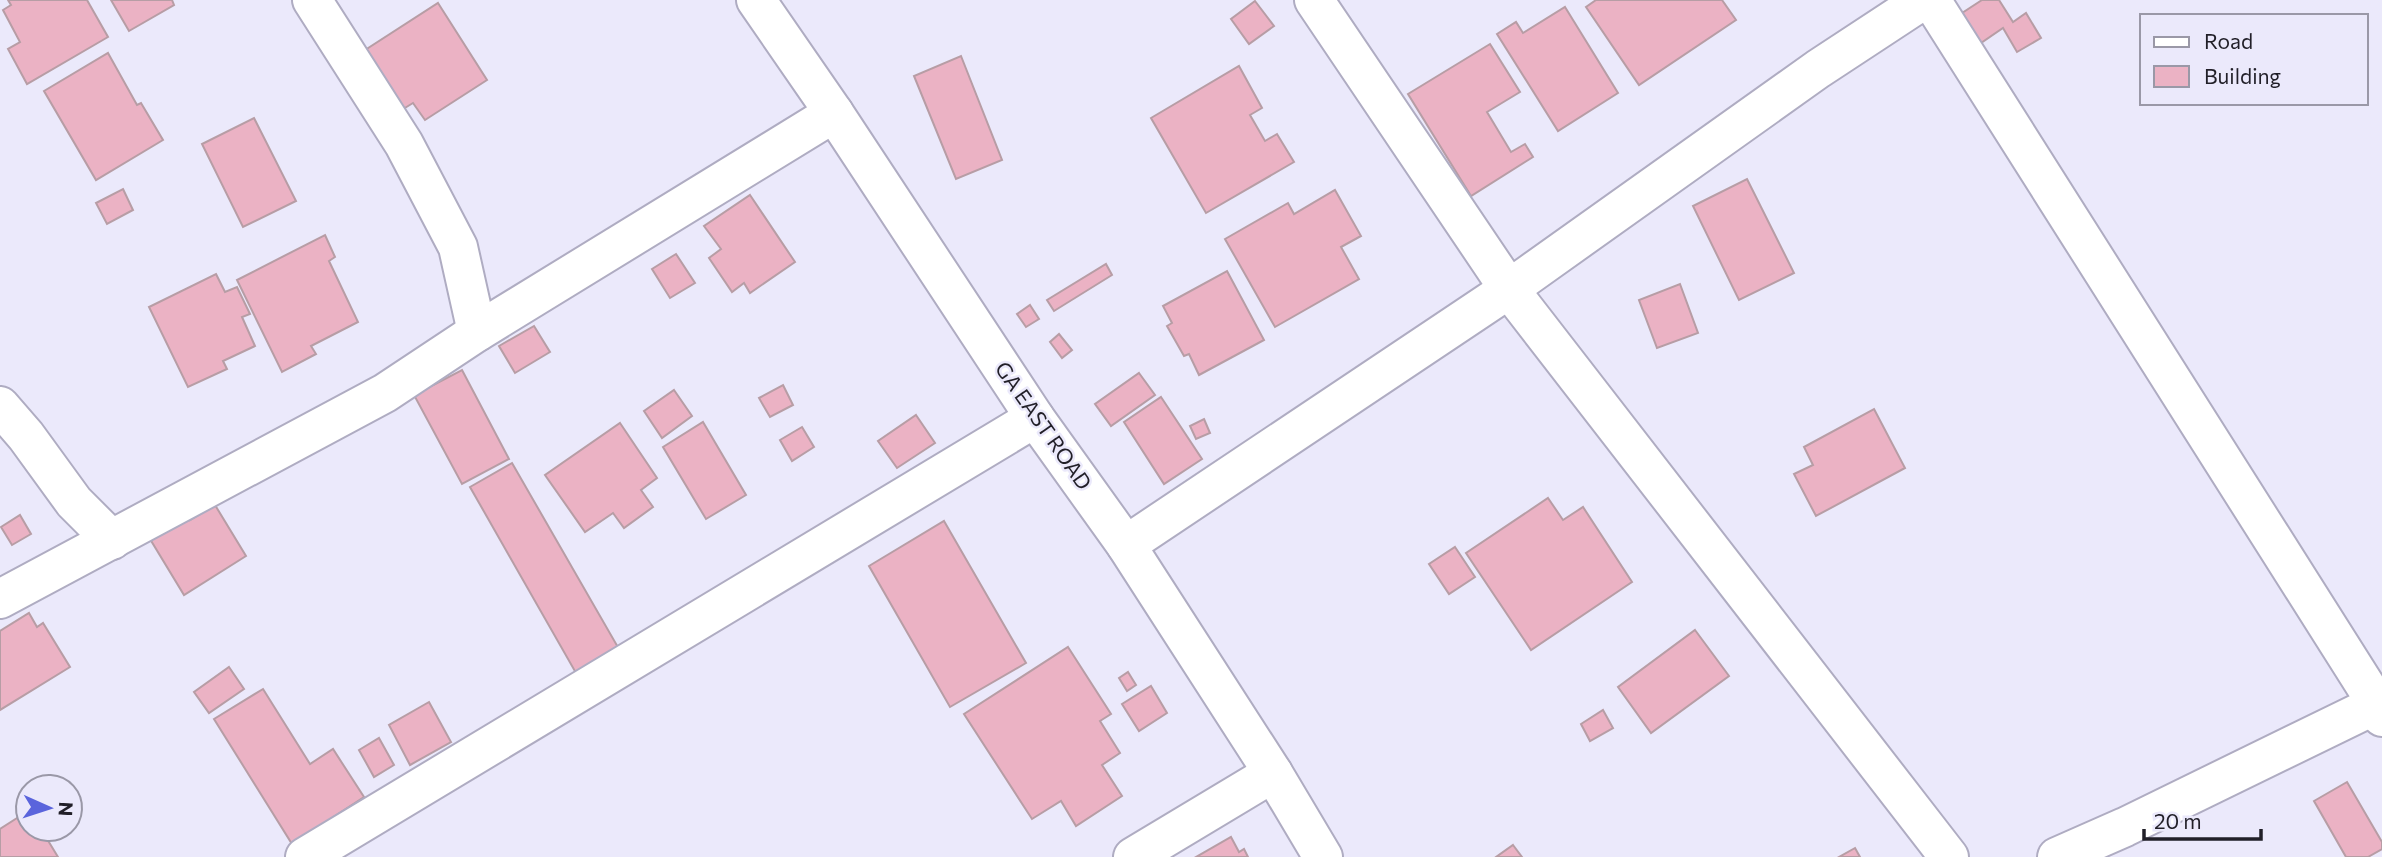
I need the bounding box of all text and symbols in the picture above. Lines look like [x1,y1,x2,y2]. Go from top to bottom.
legend [2140,14,2368,105]
text: Road [2204,28,2253,53]
text: Building [2204,63,2281,88]
street label: GA EAST ROAD [991,356,1098,494]
north arrow [14,773,84,843]
scale bar [2144,798,2261,842]
text: N [55,801,78,817]
text: 20 m [2154,808,2202,833]

